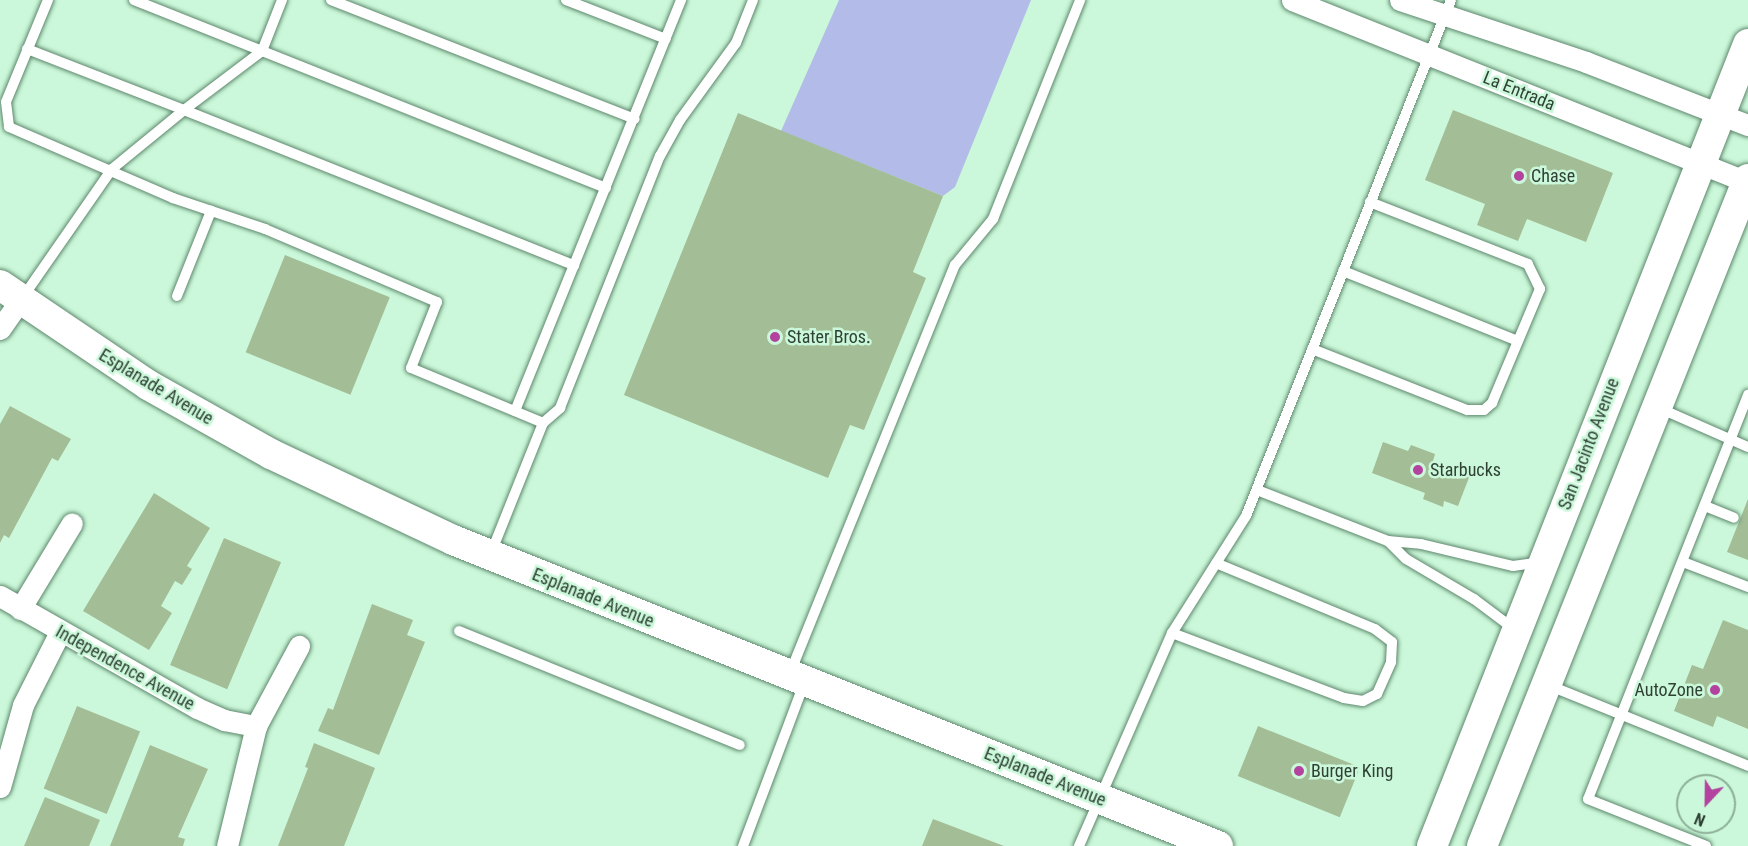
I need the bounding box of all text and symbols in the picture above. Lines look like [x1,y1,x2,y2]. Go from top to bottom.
street label: La Entrada [1480,67,1558,115]
place label: Chase [1531,165,1575,187]
marker: Chase [1512,169,1526,183]
place label: Stater Bros. [787,326,871,348]
marker: Stater Bros. [768,330,782,344]
street label: Esplanade Avenue [95,344,217,430]
street label: San Jacinto Avenue [1554,375,1624,513]
place label: Starbucks [1430,459,1501,481]
marker: Starbucks [1411,463,1425,477]
street label: Esplanade Avenue [529,564,657,632]
street label: Independence Avenue [52,621,198,715]
place label: AutoZone [1634,679,1703,701]
marker: AutoZone [1708,683,1722,697]
street label: Esplanade Avenue [981,743,1109,811]
place label: Burger King [1311,760,1393,782]
marker: Burger King [1292,764,1306,778]
north arrow [1676,774,1736,834]
text: N [1692,809,1708,830]

